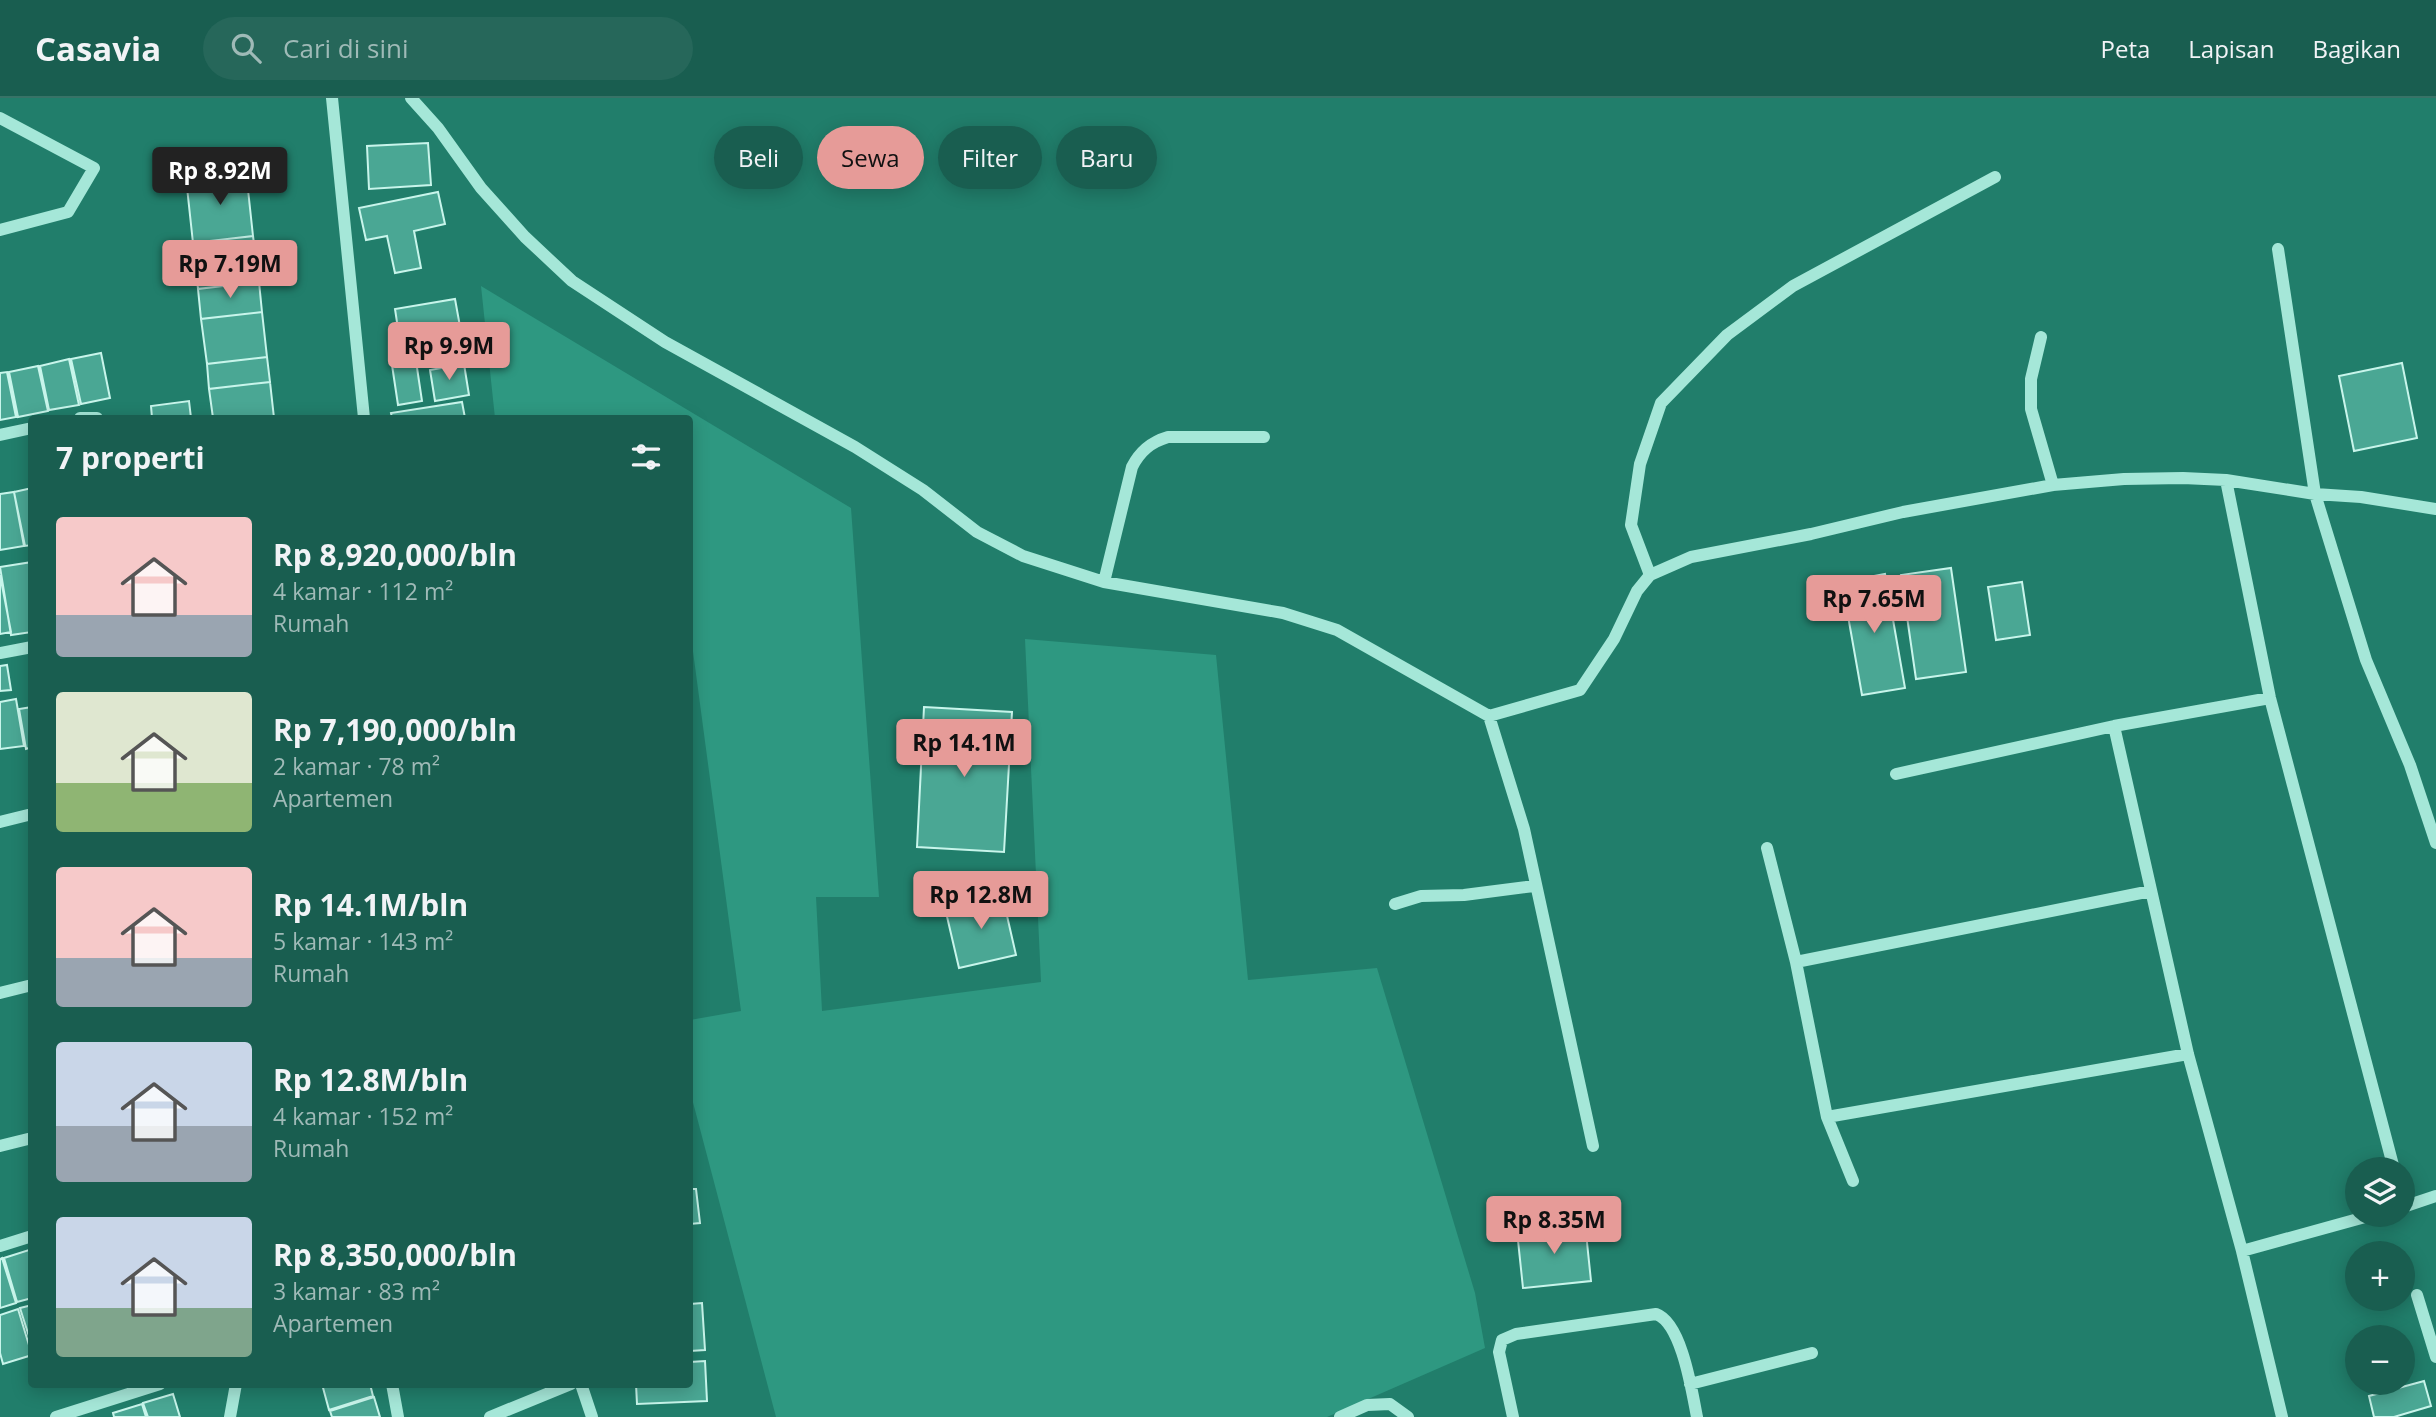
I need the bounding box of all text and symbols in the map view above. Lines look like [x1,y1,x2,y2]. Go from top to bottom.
search box [203,17,693,80]
text: Casavia [35,26,161,71]
icon: search [227,29,265,67]
text: Cari di sini [283,30,409,66]
text: Peta [2100,32,2150,65]
text: Lapisan [2188,32,2274,65]
text: Bagikan [2312,32,2401,65]
chip: Beli [714,126,803,189]
chip: Sewa [817,126,924,189]
chip: Filter [938,126,1042,189]
chip: Baru [1056,126,1157,189]
pin: Rp 8.92M [148,148,292,207]
text: Rp 8.92M [168,154,272,186]
pin: Rp 7.19M [158,240,302,300]
text: Rp 7.19M [178,247,282,279]
pin: Rp 9.9M [384,322,514,382]
text: Rp 9.9M [404,329,494,361]
text: 7 properti [56,437,205,478]
icon: filters [627,438,665,476]
text: Rp 8,920,000/bln [273,534,517,575]
icon: home [112,545,196,629]
text: 4 kamar · 112 m² [273,575,453,607]
pin: Rp 7.65M [1802,575,1946,635]
text: Rp 7.65M [1822,582,1926,614]
text: Rumah [273,607,349,639]
text: Rp 7,190,000/bln [273,709,517,750]
icon: home [112,720,196,804]
pin: Rp 14.1M [892,720,1036,779]
text: Rp 14.1M [912,726,1016,758]
text: 2 kamar · 78 m² [273,750,440,782]
text: Apartemen [273,782,393,814]
pin: Rp 12.8M [909,872,1053,931]
text: Rp 12.8M [929,878,1033,910]
text: Rp 14.1M/bln [273,884,468,925]
icon: home [112,895,196,979]
text: 5 kamar · 143 m² [273,925,453,957]
text: Rumah [273,957,349,989]
text: Rp 12.8M/bln [273,1059,468,1100]
icon: home [112,1070,196,1154]
text: 4 kamar · 152 m² [273,1100,453,1132]
text: Rumah [273,1132,349,1164]
map controls [2345,1157,2415,1395]
button: layers [2345,1157,2415,1227]
pin: Rp 8.35M [1482,1196,1626,1256]
text: Rp 8.35M [1502,1203,1606,1235]
text: Rp 8,350,000/bln [273,1234,517,1275]
button: + [2345,1241,2415,1311]
icon: home [112,1245,196,1329]
text: 3 kamar · 83 m² [273,1275,440,1307]
text: Apartemen [273,1307,393,1339]
button: − [2345,1325,2415,1395]

